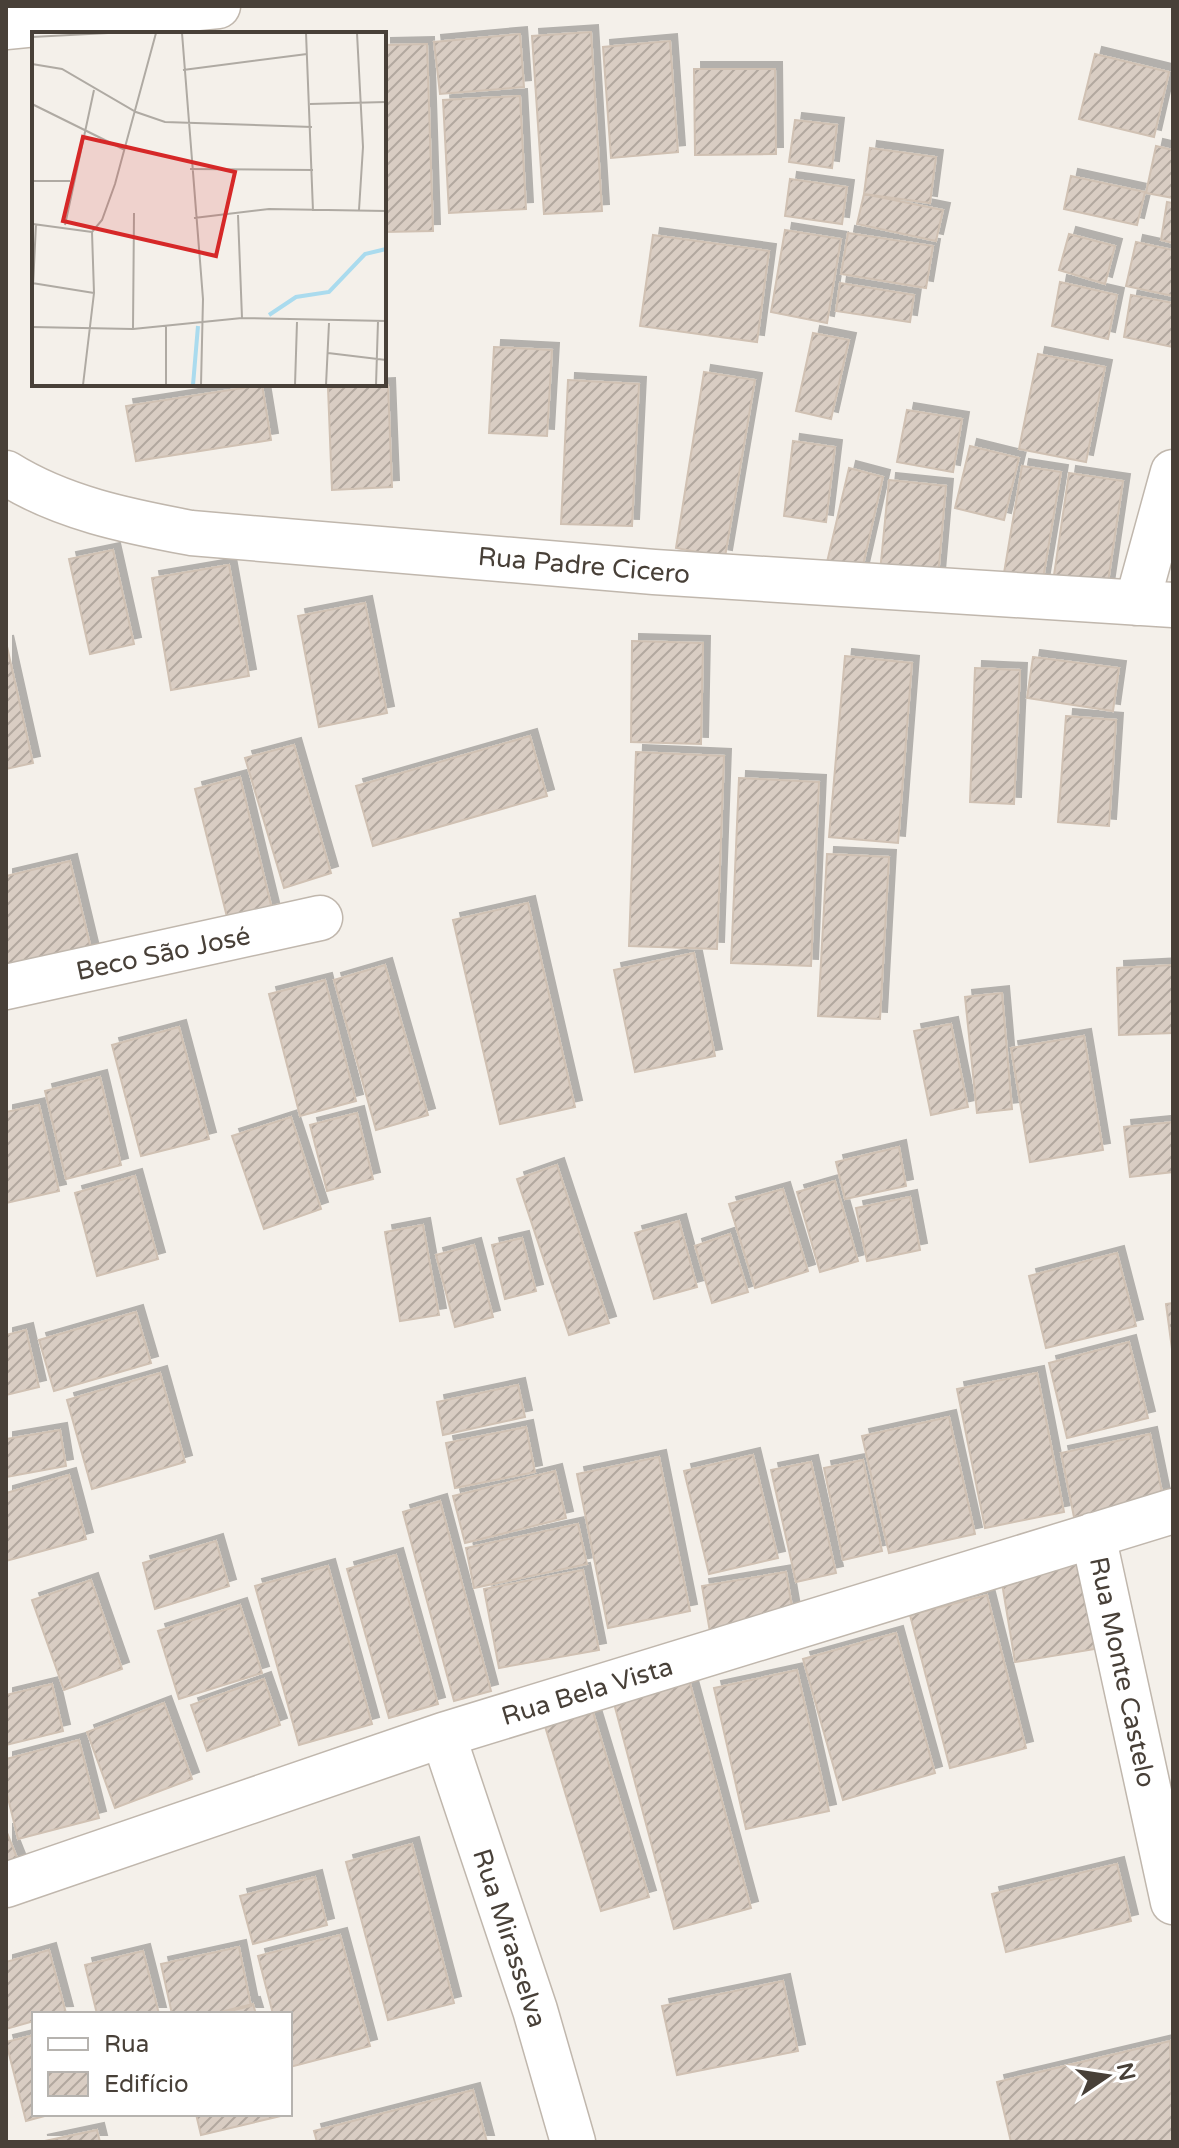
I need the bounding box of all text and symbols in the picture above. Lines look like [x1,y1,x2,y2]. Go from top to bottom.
inset map [32,32,386,386]
street label: Rua Padre Cicero [477,541,691,590]
street label: Beco São José [73,920,253,987]
street label: Rua Monte Castelo [1083,1554,1162,1790]
street label: Rua Bela Vista [498,1651,676,1732]
street label: Rua Mirasselva [466,1845,553,2031]
legend [32,2012,292,2116]
text: Rua [104,2030,149,2059]
north arrow [1067,2036,1147,2116]
text: N [1111,2060,1140,2083]
text: Edifício [104,2070,189,2099]

